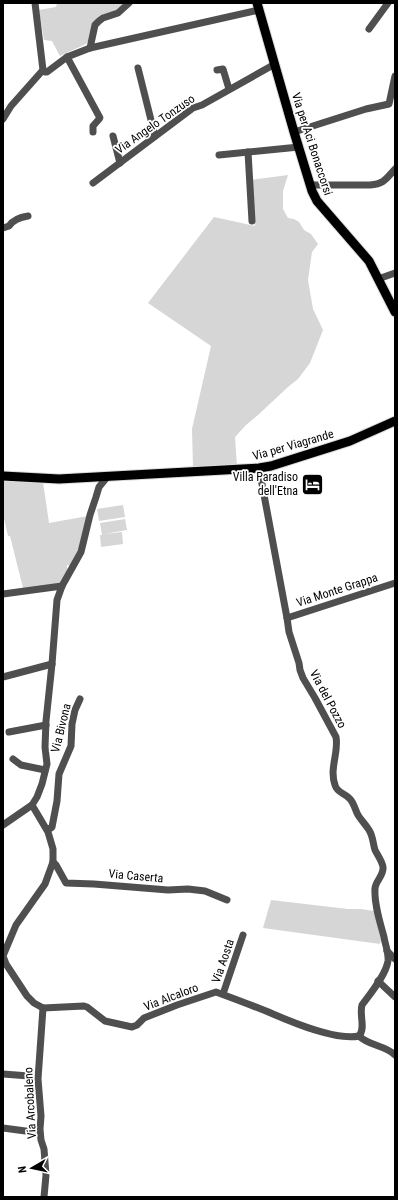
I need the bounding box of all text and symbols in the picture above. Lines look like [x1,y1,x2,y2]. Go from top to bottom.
street label: Via Angelo Tonzuso [113,91,197,157]
street label: Via per Aci Bonaccorsi [289,91,335,197]
street label: Via per Viagrande [251,427,335,463]
place label: Villa Paradiso dell'Etna [233,470,298,498]
hotel icon: Villa Paradiso dell'Etna [300,471,326,497]
street label: Via Monte Grappa [295,570,380,610]
street label: Via del Pozzo [307,667,349,731]
street label: Via Bivona [48,702,74,754]
street label: Via Caserta [108,867,164,885]
street label: Via Aosta [209,937,237,985]
street label: Via Alcaloro [142,980,200,1014]
street label: Via Arcobaleno [21,1067,39,1139]
north arrow [12,1148,52,1188]
text: N [16,1165,30,1174]

